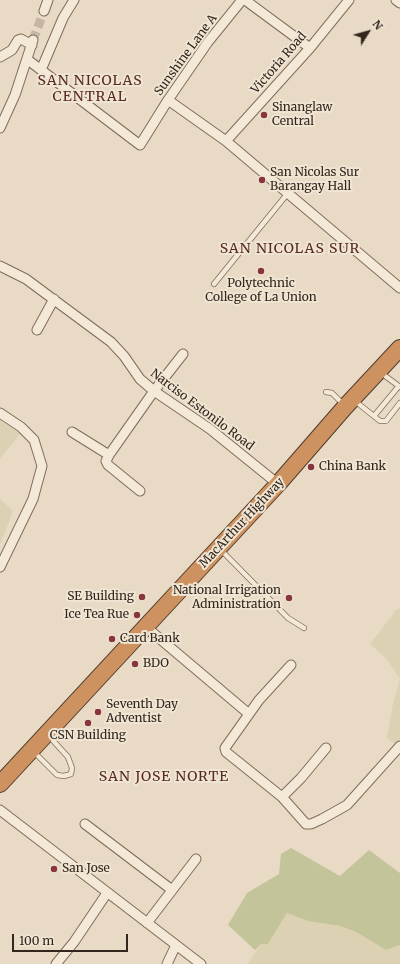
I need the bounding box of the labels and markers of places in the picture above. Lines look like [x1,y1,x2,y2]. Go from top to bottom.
place label: Sinanglaw Central [272,101,332,129]
marker: Sinanglaw Central [259,110,269,120]
place label: San Nicolas Sur Barangay Hall [270,166,359,194]
marker: San Nicolas Sur Barangay Hall [257,175,267,185]
marker: Polytechnic College of La Union [256,266,266,276]
place label: Polytechnic College of La Union [205,277,317,305]
place label: China Bank [319,460,386,474]
marker: China Bank [306,462,316,472]
place label: National Irrigation Administration [173,584,281,612]
place label: SE Building [67,590,134,604]
marker: SE Building [137,592,147,602]
marker: National Irrigation Administration [284,593,294,603]
place label: Ice Tea Rue [64,608,129,622]
marker: Ice Tea Rue [132,610,142,620]
place label: Card Bank [120,632,180,646]
marker: Card Bank [107,634,117,644]
place label: BDO [143,657,169,671]
marker: BDO [130,659,140,669]
place label: Seventh Day Adventist [106,698,178,726]
marker: Seventh Day Adventist [93,707,103,717]
marker: CSN Building [83,718,93,728]
place label: CSN Building [50,729,126,743]
place label: San Jose [62,862,110,876]
marker: San Jose [49,864,59,874]

